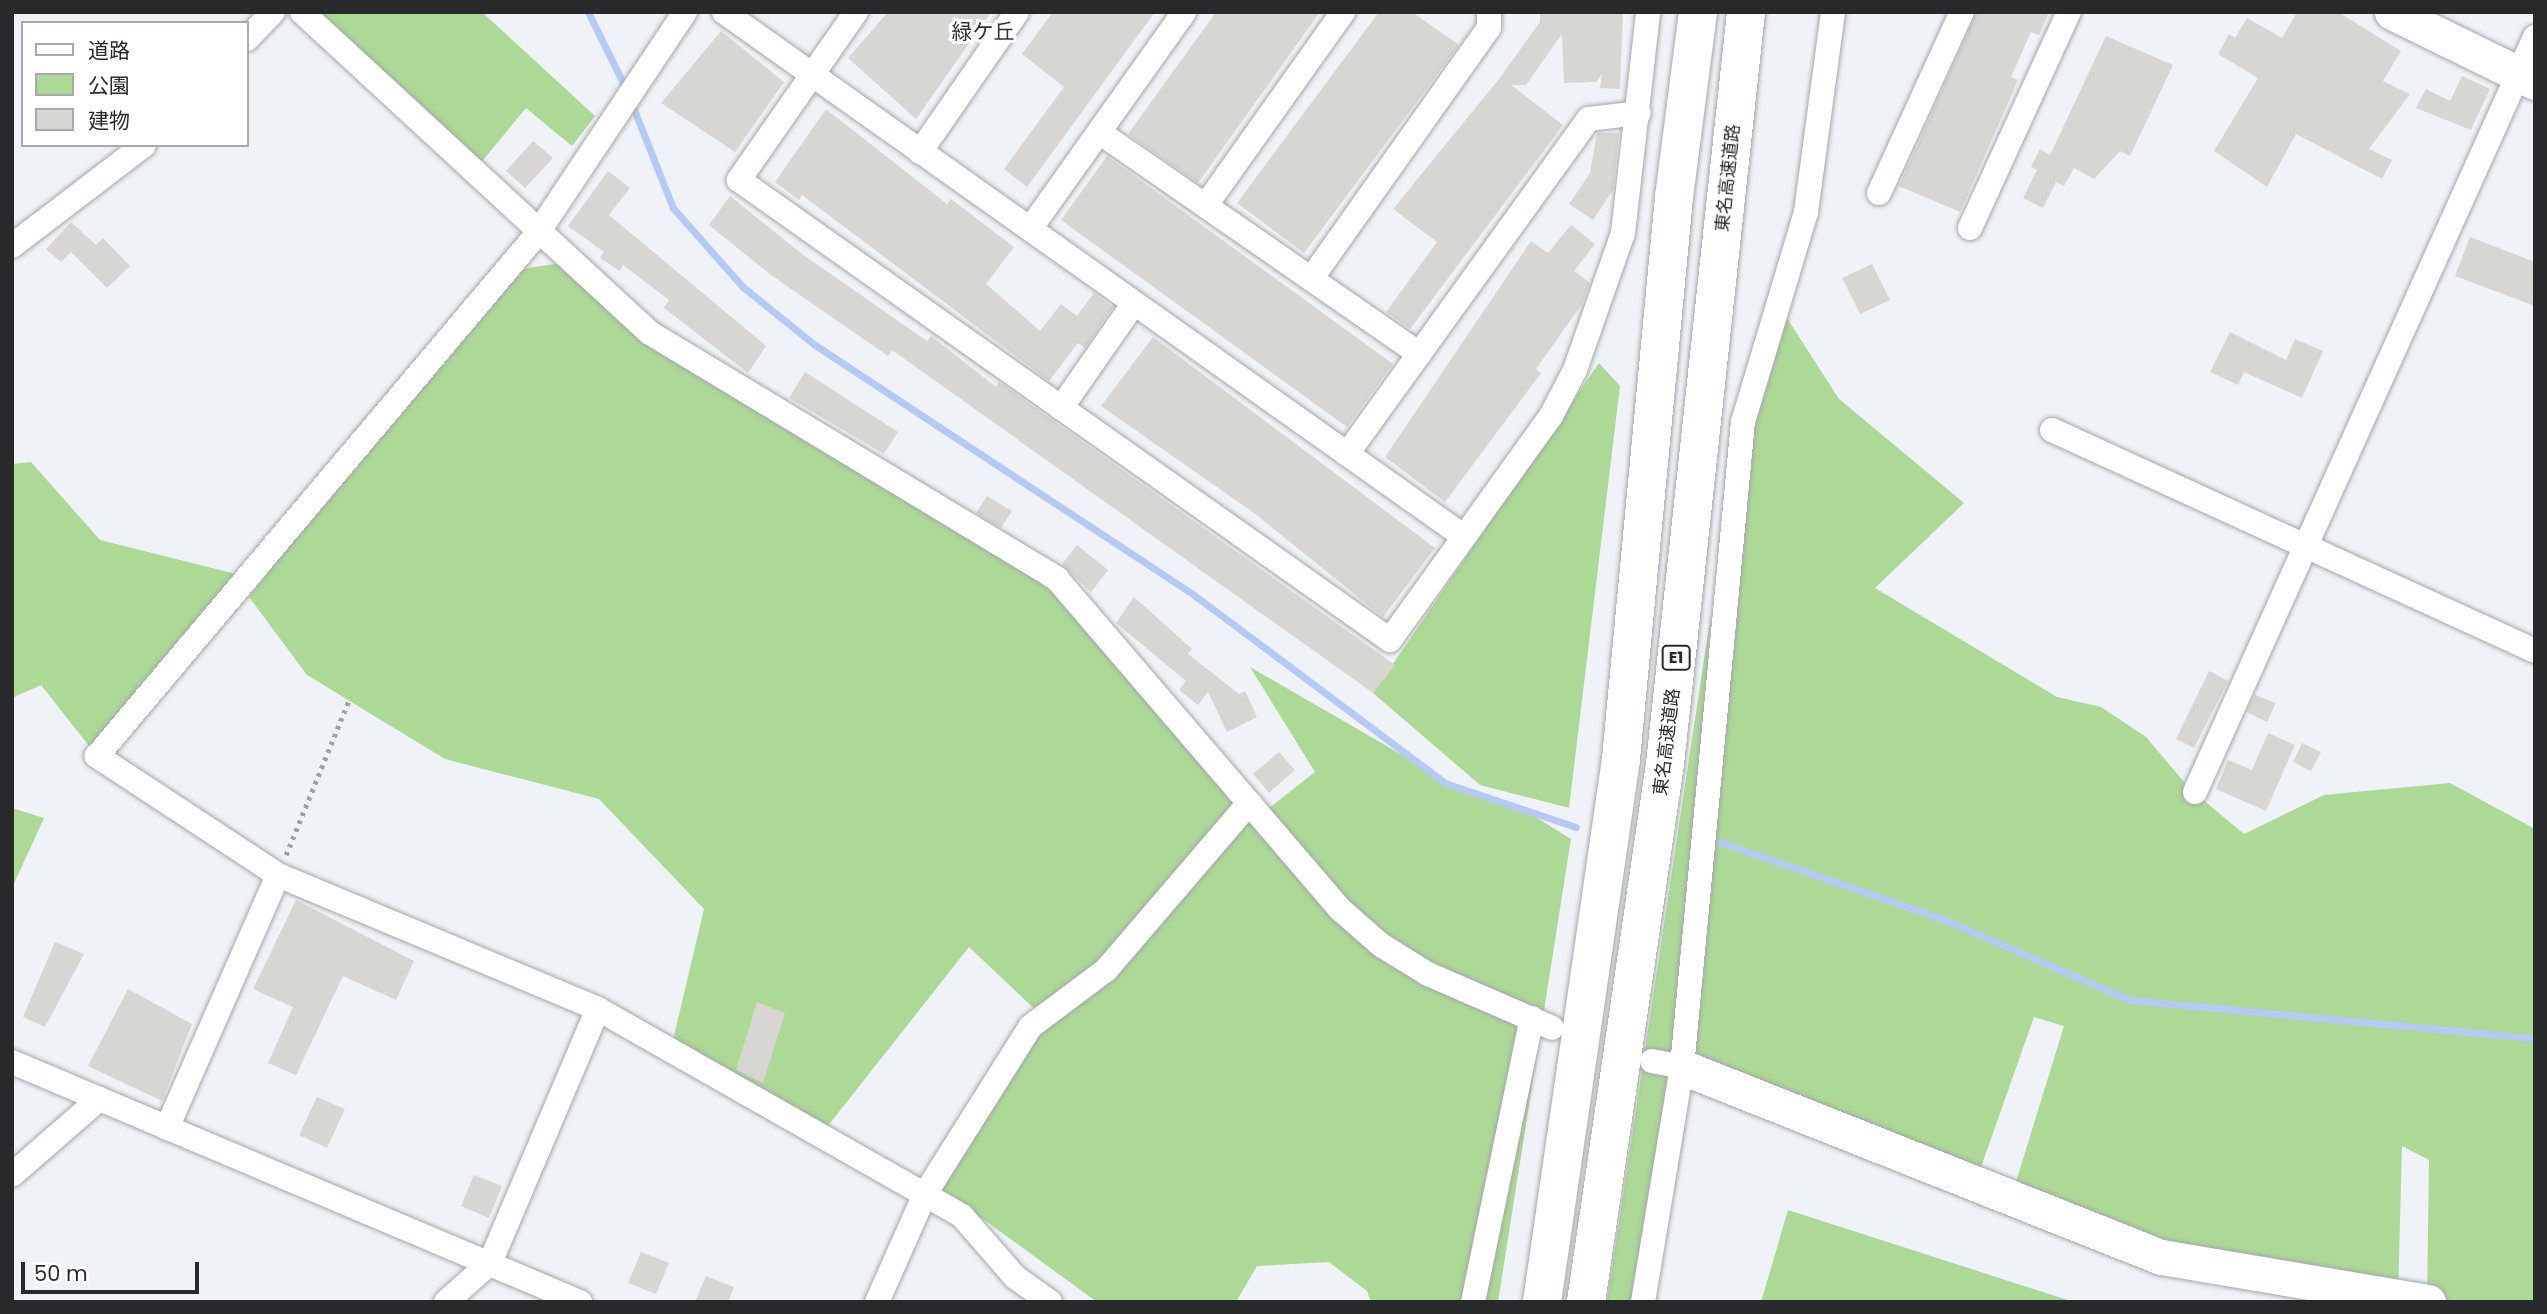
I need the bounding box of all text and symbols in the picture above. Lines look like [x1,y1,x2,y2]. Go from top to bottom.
district label: 緑ケ丘 [952,19,1014,45]
legend [21,21,248,147]
text: 道路 [88,36,130,65]
text: 公園 [88,71,130,100]
text: 建物 [88,106,130,135]
street label: 東名高速道路 [1712,123,1744,233]
road number: E1 [1660,646,1692,670]
street label: 東名高速道路 [1650,687,1684,797]
scale bar [24,1248,203,1292]
text: 50 m [34,1259,88,1288]

